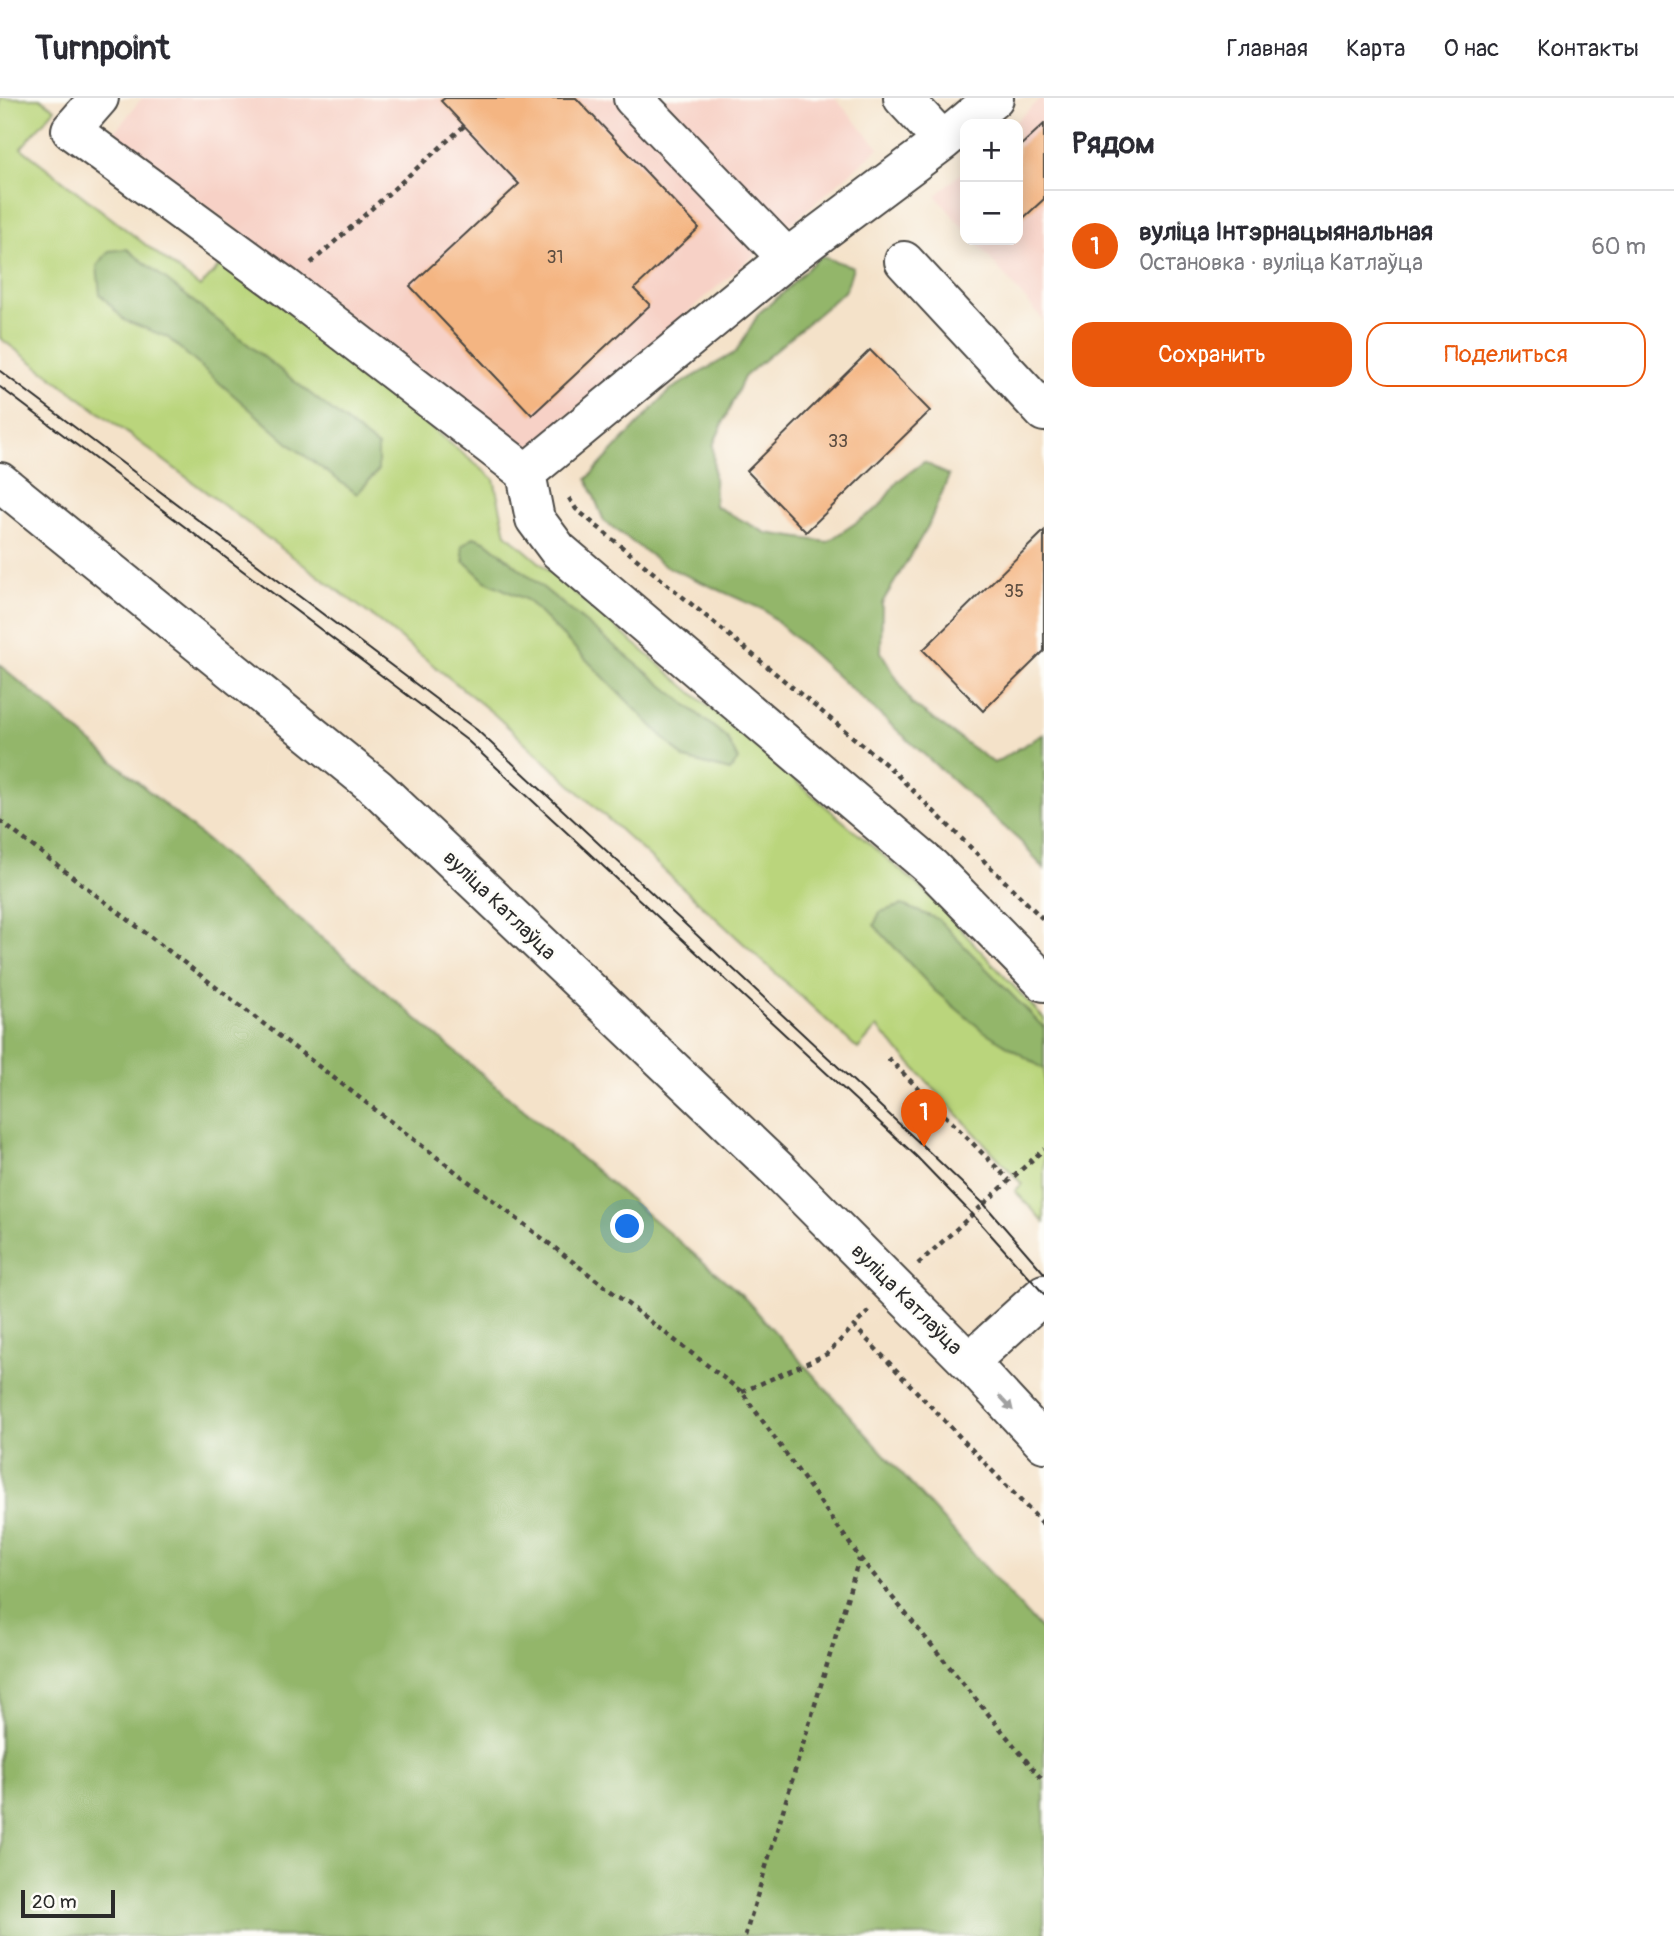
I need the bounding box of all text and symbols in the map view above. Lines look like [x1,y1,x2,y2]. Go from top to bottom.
text: Turnpoint [35,28,170,69]
text: Главная [1227,34,1308,63]
text: Карта [1346,34,1406,63]
text: О нас [1444,34,1499,63]
text: Контакты [1537,34,1639,63]
map controls [960,119,1023,245]
button: + [960,119,1023,182]
text: Рядом [1072,125,1155,162]
button: − [960,182,1023,245]
text: вуліца Інтэрнацыянальная [1139,216,1433,248]
text: 1 [1091,232,1100,261]
text: 60 m [1591,232,1646,261]
house number: 31 [546,246,564,269]
text: Остановка · вуліца Катлаўца [1139,248,1423,277]
button: Сохранить [1072,322,1352,387]
button: Поделиться [1366,322,1646,387]
house number: 33 [828,430,848,453]
house number: 35 [1004,580,1024,603]
street label: вуліца Катлаўца [438,845,562,966]
pin: 1 [901,1089,947,1147]
your location [610,1209,644,1243]
street label: вуліца Катлаўца [845,1238,968,1361]
one-way arrow [998,1394,1014,1411]
scale bar [21,1887,116,1919]
text: 20 m [32,1890,77,1914]

